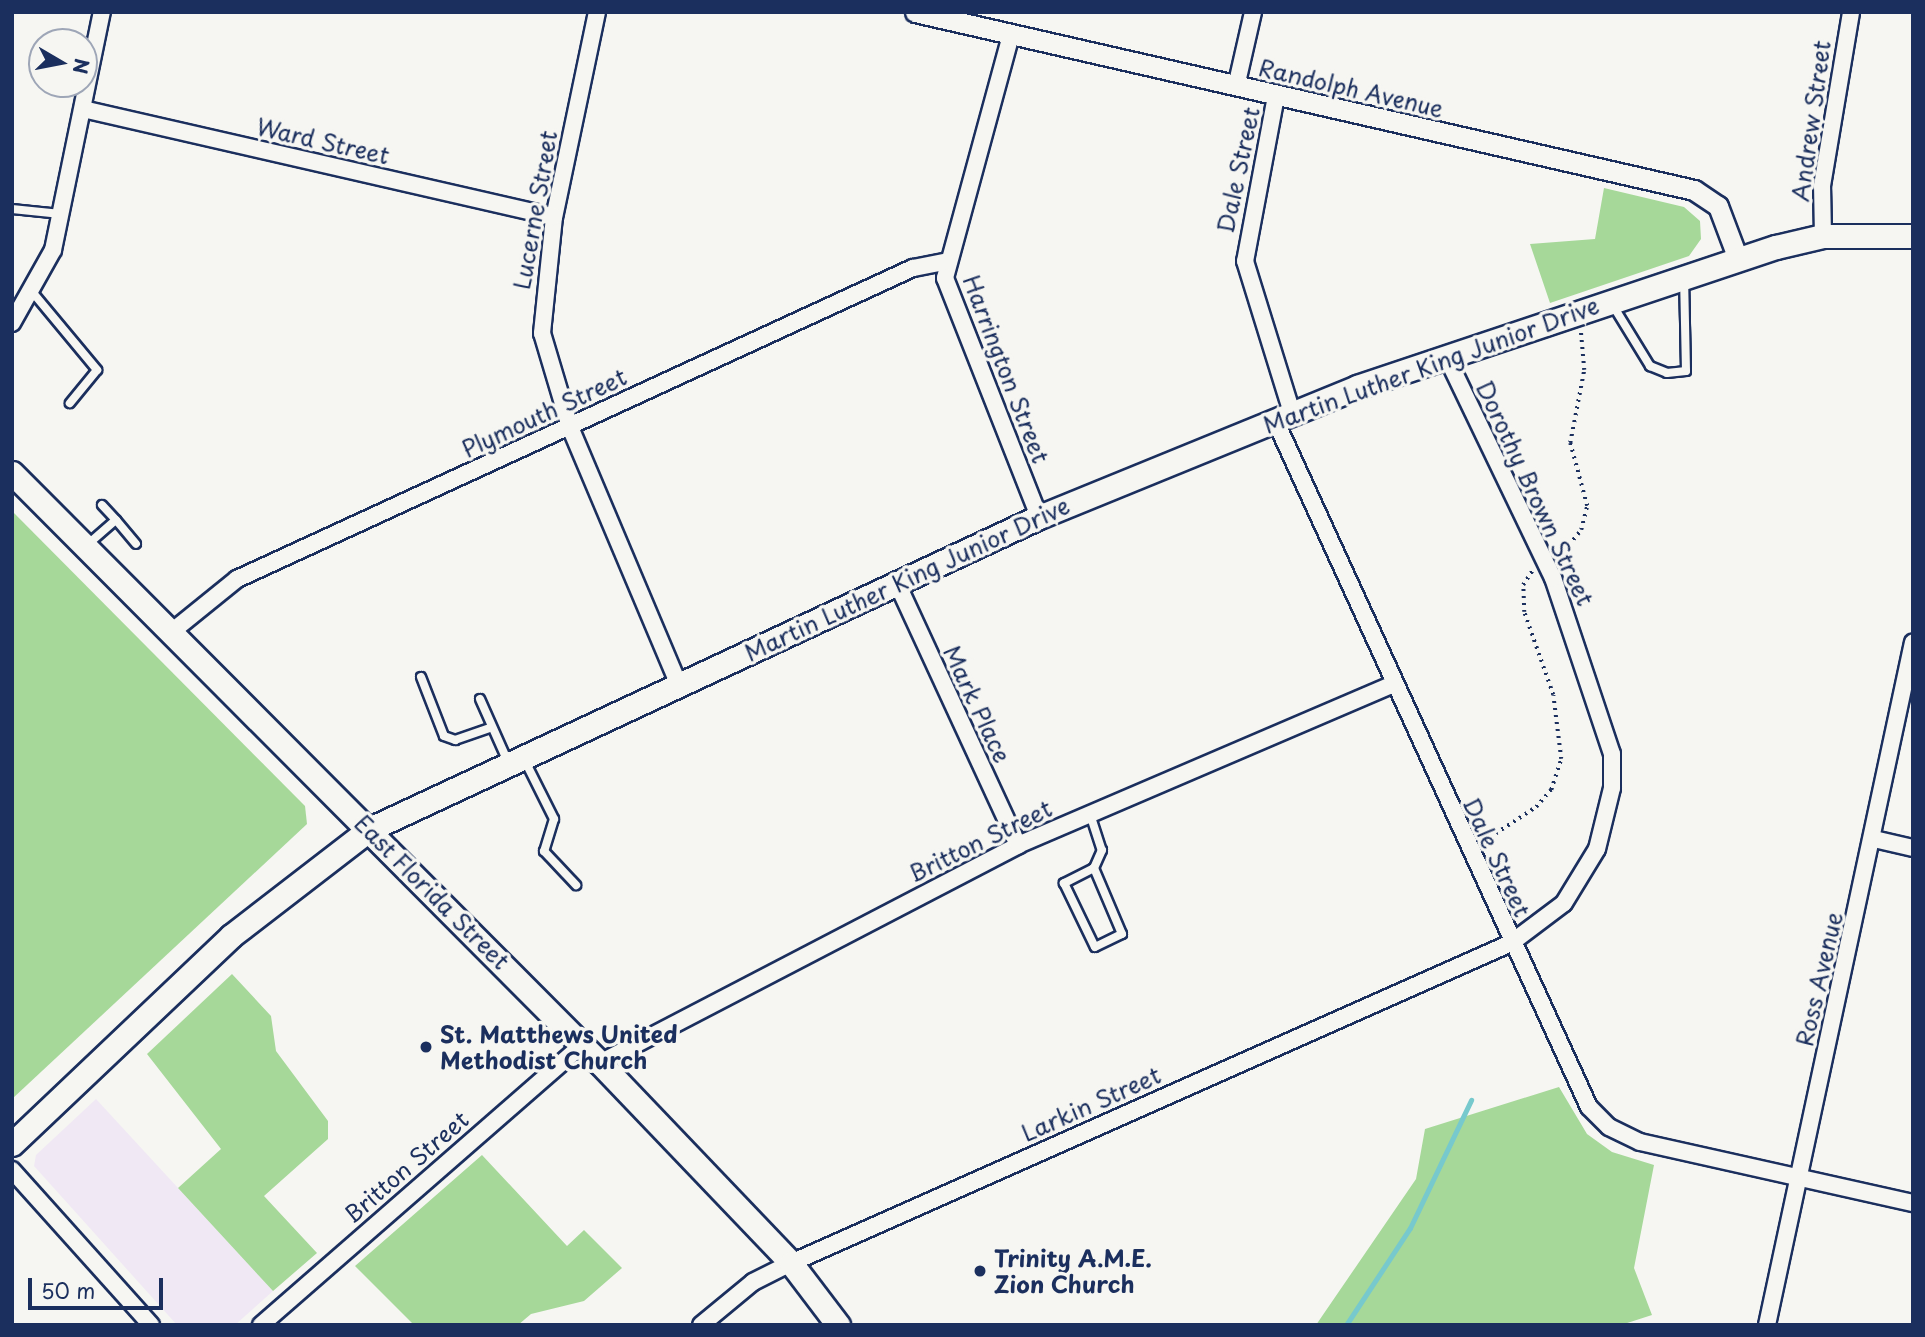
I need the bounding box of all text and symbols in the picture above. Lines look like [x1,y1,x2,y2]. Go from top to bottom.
north arrow [28,28,98,98]
street label: Andrew Street [1786,38,1836,204]
street label: Randolph Avenue [1255,53,1447,123]
text: N [67,56,97,76]
street label: Dale Street [1211,104,1265,236]
street label: Ward Street [253,112,393,170]
street label: Lucerne Street [507,127,563,293]
street label: Harrington Street [958,271,1054,467]
street label: Martin Luther King Junior Drive [1260,291,1602,439]
street label: Plymouth Street [457,363,631,463]
street label: Dorothy Brown Street [1471,376,1599,610]
street label: Martin Luther King Junior Drive [740,492,1074,666]
street label: Mark Place [938,641,1016,767]
street label: Dale Street [1457,793,1537,921]
street label: Britton Street [904,795,1056,887]
street label: East Florida Street [349,809,515,975]
street label: Ross Avenue [1790,910,1848,1048]
place label: St. Matthews United Methodist Church [440,1020,679,1074]
marker: St. Matthews United Methodist Church [418,1039,434,1055]
street label: Larkin Street [1017,1061,1165,1147]
street label: Britton Street [338,1106,474,1228]
place label: Trinity A.M.E. Zion Church [994,1244,1151,1298]
marker: Trinity A.M.E. Zion Church [972,1263,988,1279]
scale bar [32,1264,166,1308]
text: 50 m [41,1274,95,1306]

